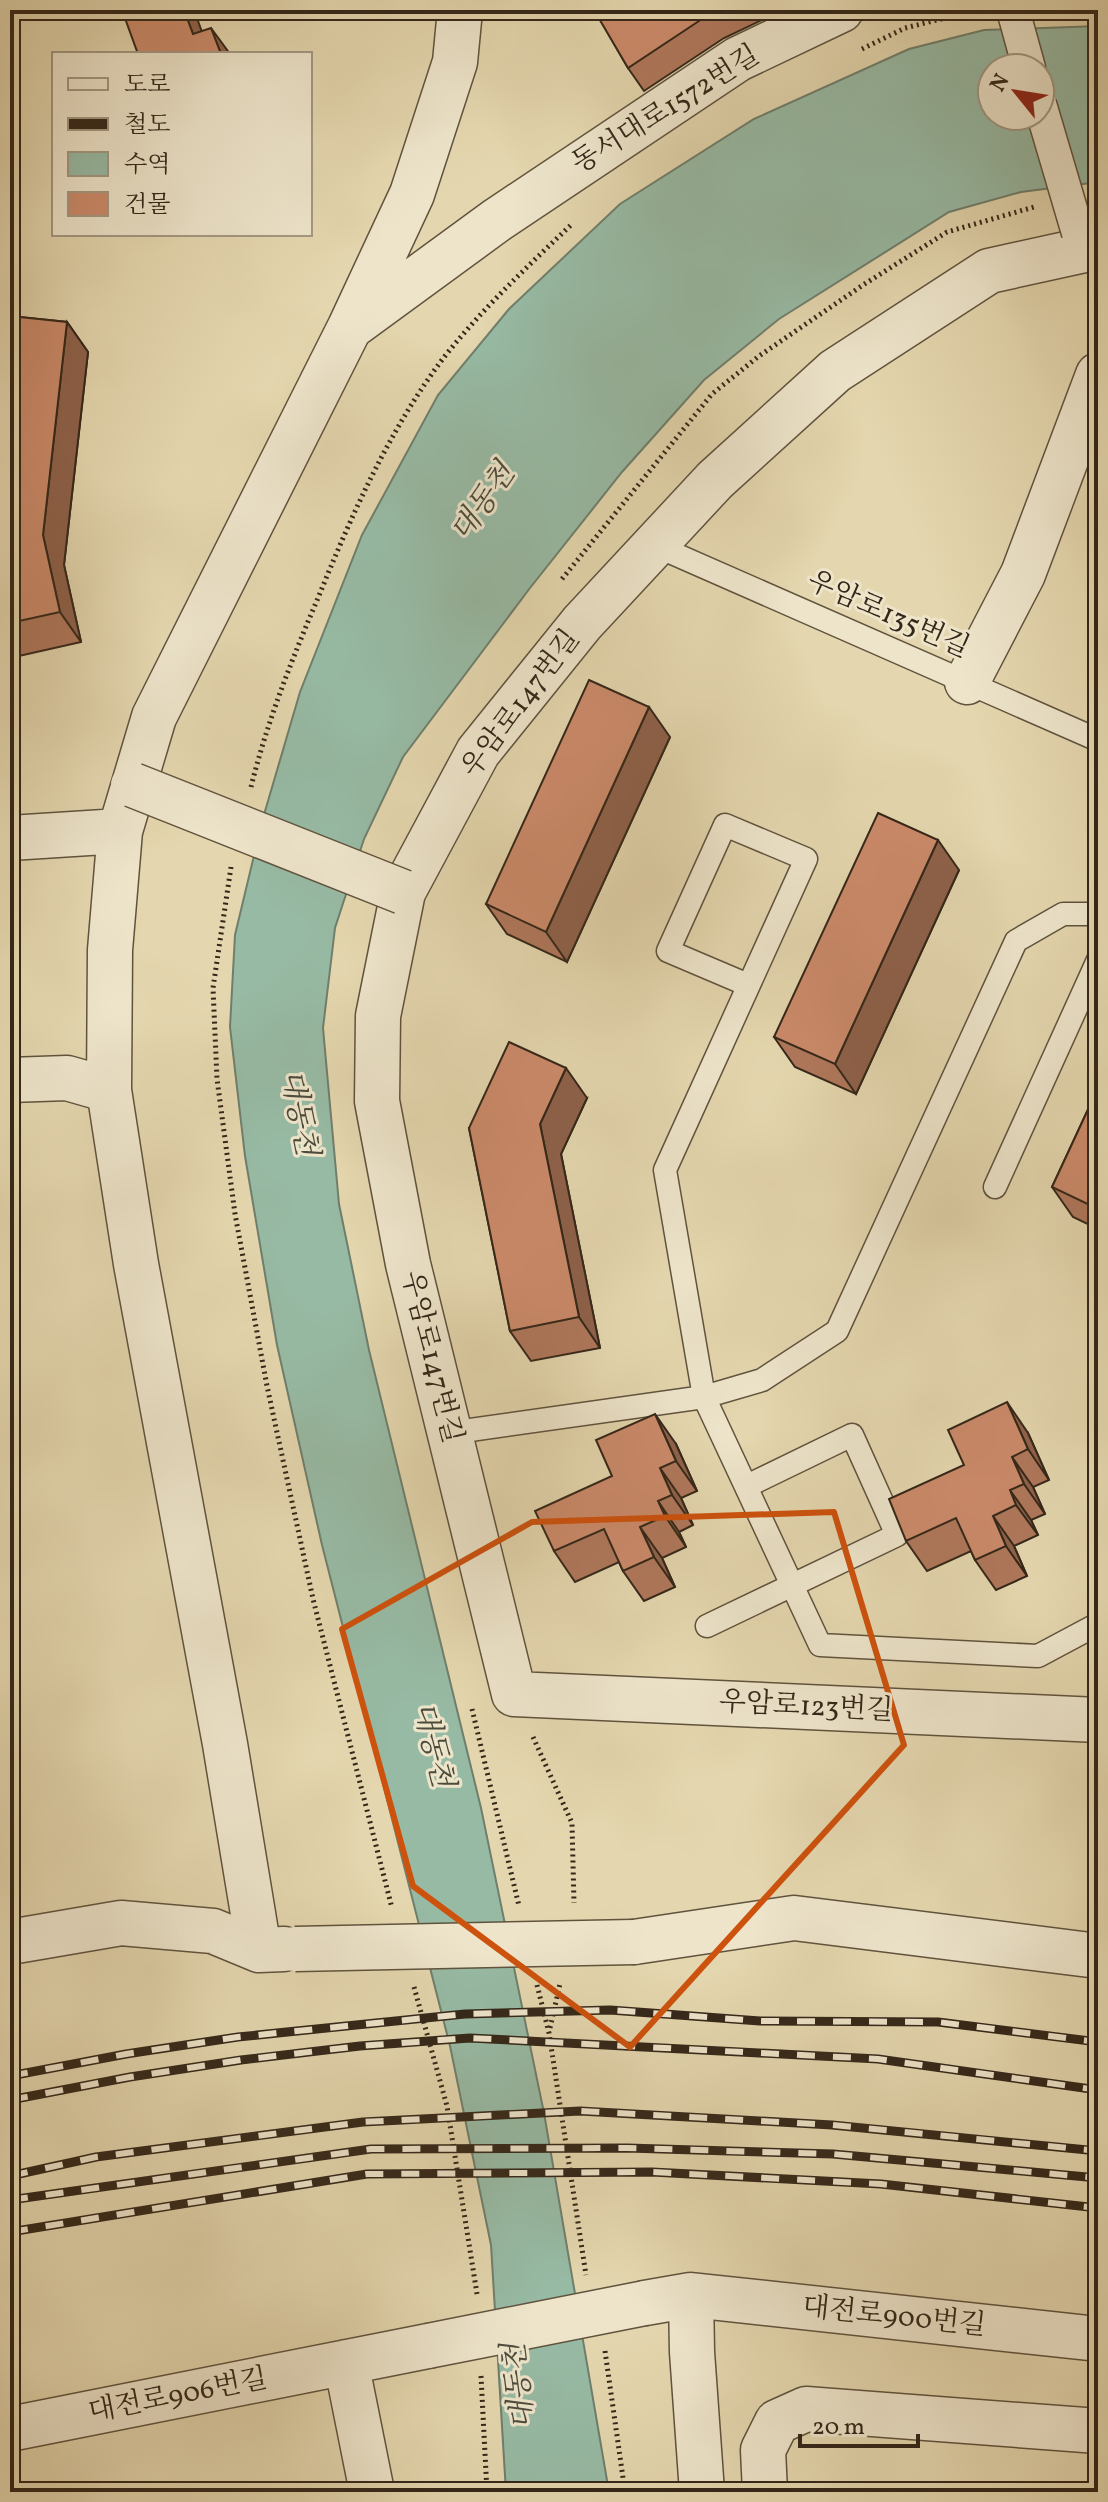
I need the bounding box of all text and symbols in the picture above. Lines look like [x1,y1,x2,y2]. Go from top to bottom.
street label: 동서대로1572번길 [565,37,767,183]
legend [52,52,312,236]
north arrow [976,52,1056,132]
text: 도로 [124,69,170,103]
text: N [983,69,1018,98]
text: 철도 [124,109,170,143]
text: 수역 [124,149,170,183]
text: 건물 [124,189,170,223]
water label: 대동천 [442,454,527,551]
street label: 우암로135번길 [801,562,975,668]
street label: 우암로147번길 [452,622,590,786]
water label: 대동천 [269,1066,327,1162]
street label: 우암로147번길 [391,1267,471,1447]
street label: 우암로123번길 [718,1683,894,1731]
water label: 대동천 [401,1698,463,1794]
street label: 대전로900번길 [800,2288,988,2346]
water label: 대동천 [494,2338,546,2432]
street label: 대전로906번길 [85,2360,271,2432]
scale bar [800,2398,918,2448]
text: 20 m [812,2411,865,2445]

